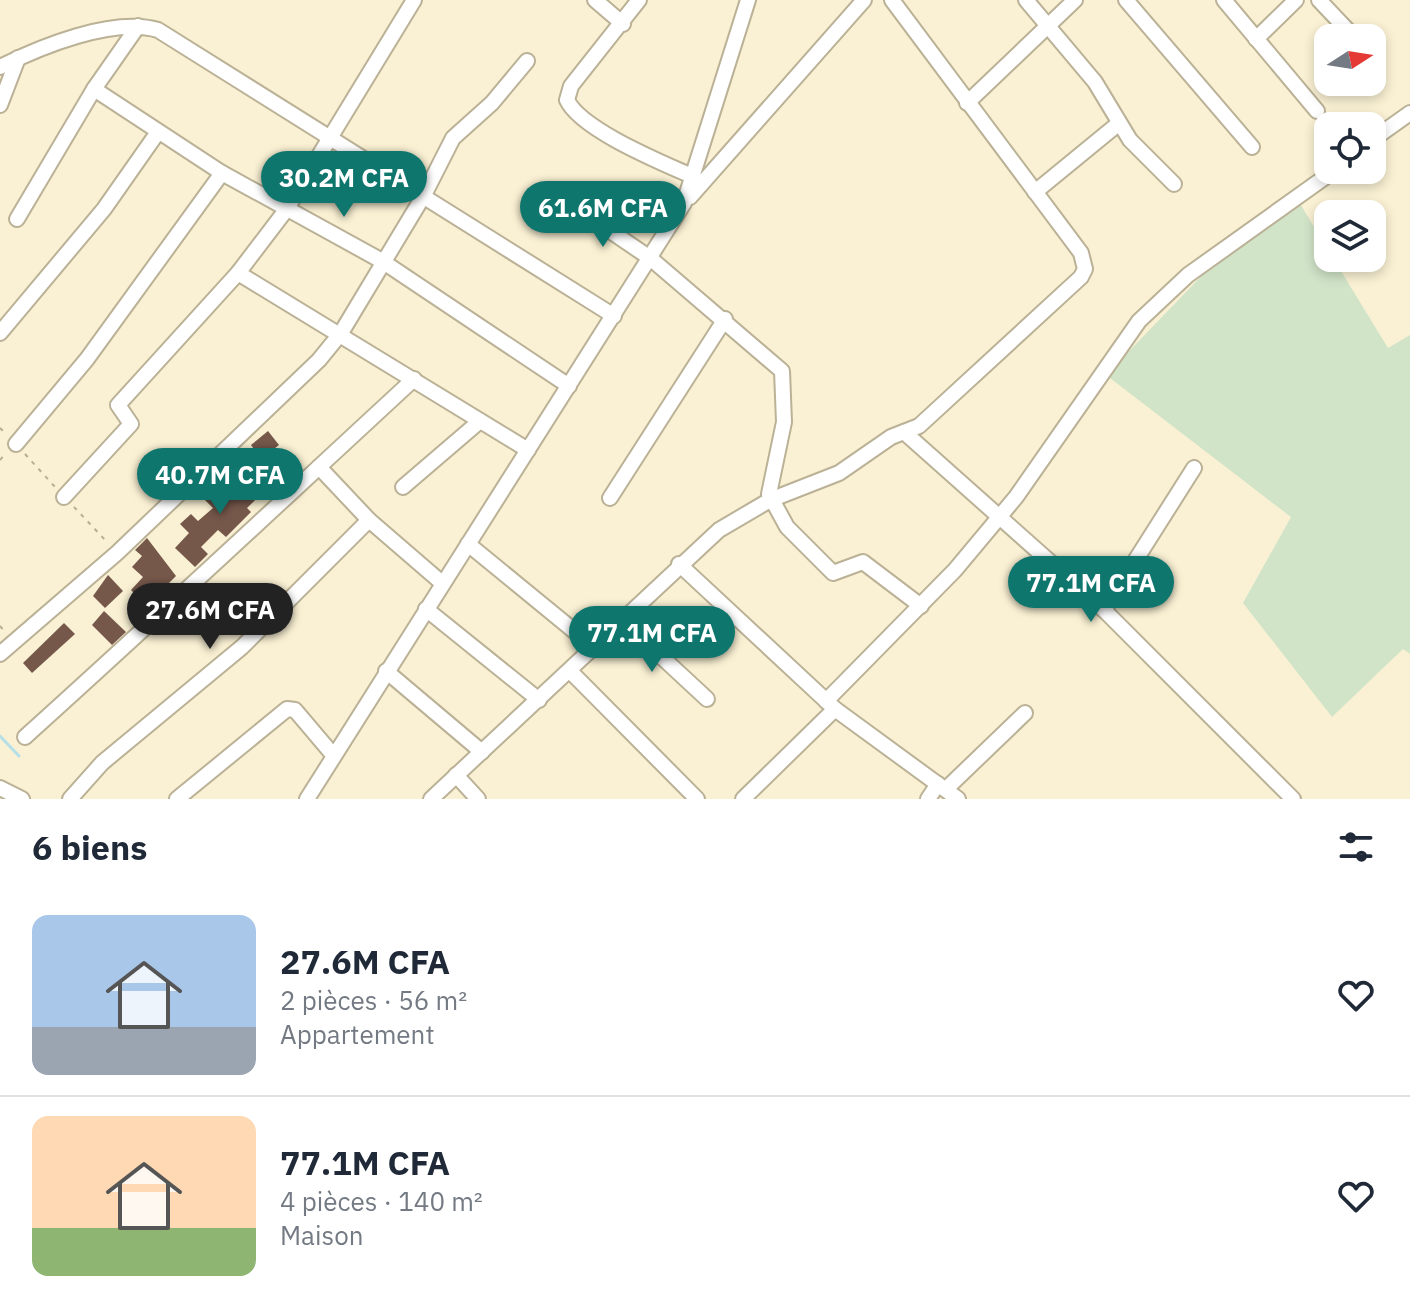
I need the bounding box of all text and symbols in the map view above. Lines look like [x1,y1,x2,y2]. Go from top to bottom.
north arrow [1314,24,1386,96]
map controls [1314,24,1386,272]
button: locate [1314,112,1386,184]
pin: 30.2M CFA [252,151,436,219]
text: 30.2M CFA [279,160,409,194]
pin: 61.6M CFA [511,181,695,249]
text: 61.6M CFA [538,190,668,224]
button: layers [1314,200,1386,272]
pin: 40.7M CFA [128,448,312,516]
text: 40.7M CFA [155,457,285,491]
pin: 77.1M CFA [999,556,1183,624]
text: 77.1M CFA [1026,565,1156,599]
pin: 27.6M CFA [118,583,302,651]
text: 27.6M CFA [145,592,275,626]
pin: 77.1M CFA [560,606,744,674]
text: 77.1M CFA [587,615,717,649]
text: 6 biens [32,825,147,869]
icon: filters [1334,825,1378,869]
text: 27.6M CFA [280,939,450,983]
icon: home [96,947,192,1043]
icon: heart [1334,973,1378,1017]
text: 2 pièces · 56 m² [280,983,467,1017]
text: Appartement [280,1017,435,1051]
text: 77.1M CFA [280,1140,450,1184]
icon: home [96,1148,192,1244]
icon: heart [1334,1174,1378,1218]
text: 4 pièces · 140 m² [280,1184,483,1218]
text: Maison [280,1218,364,1252]

